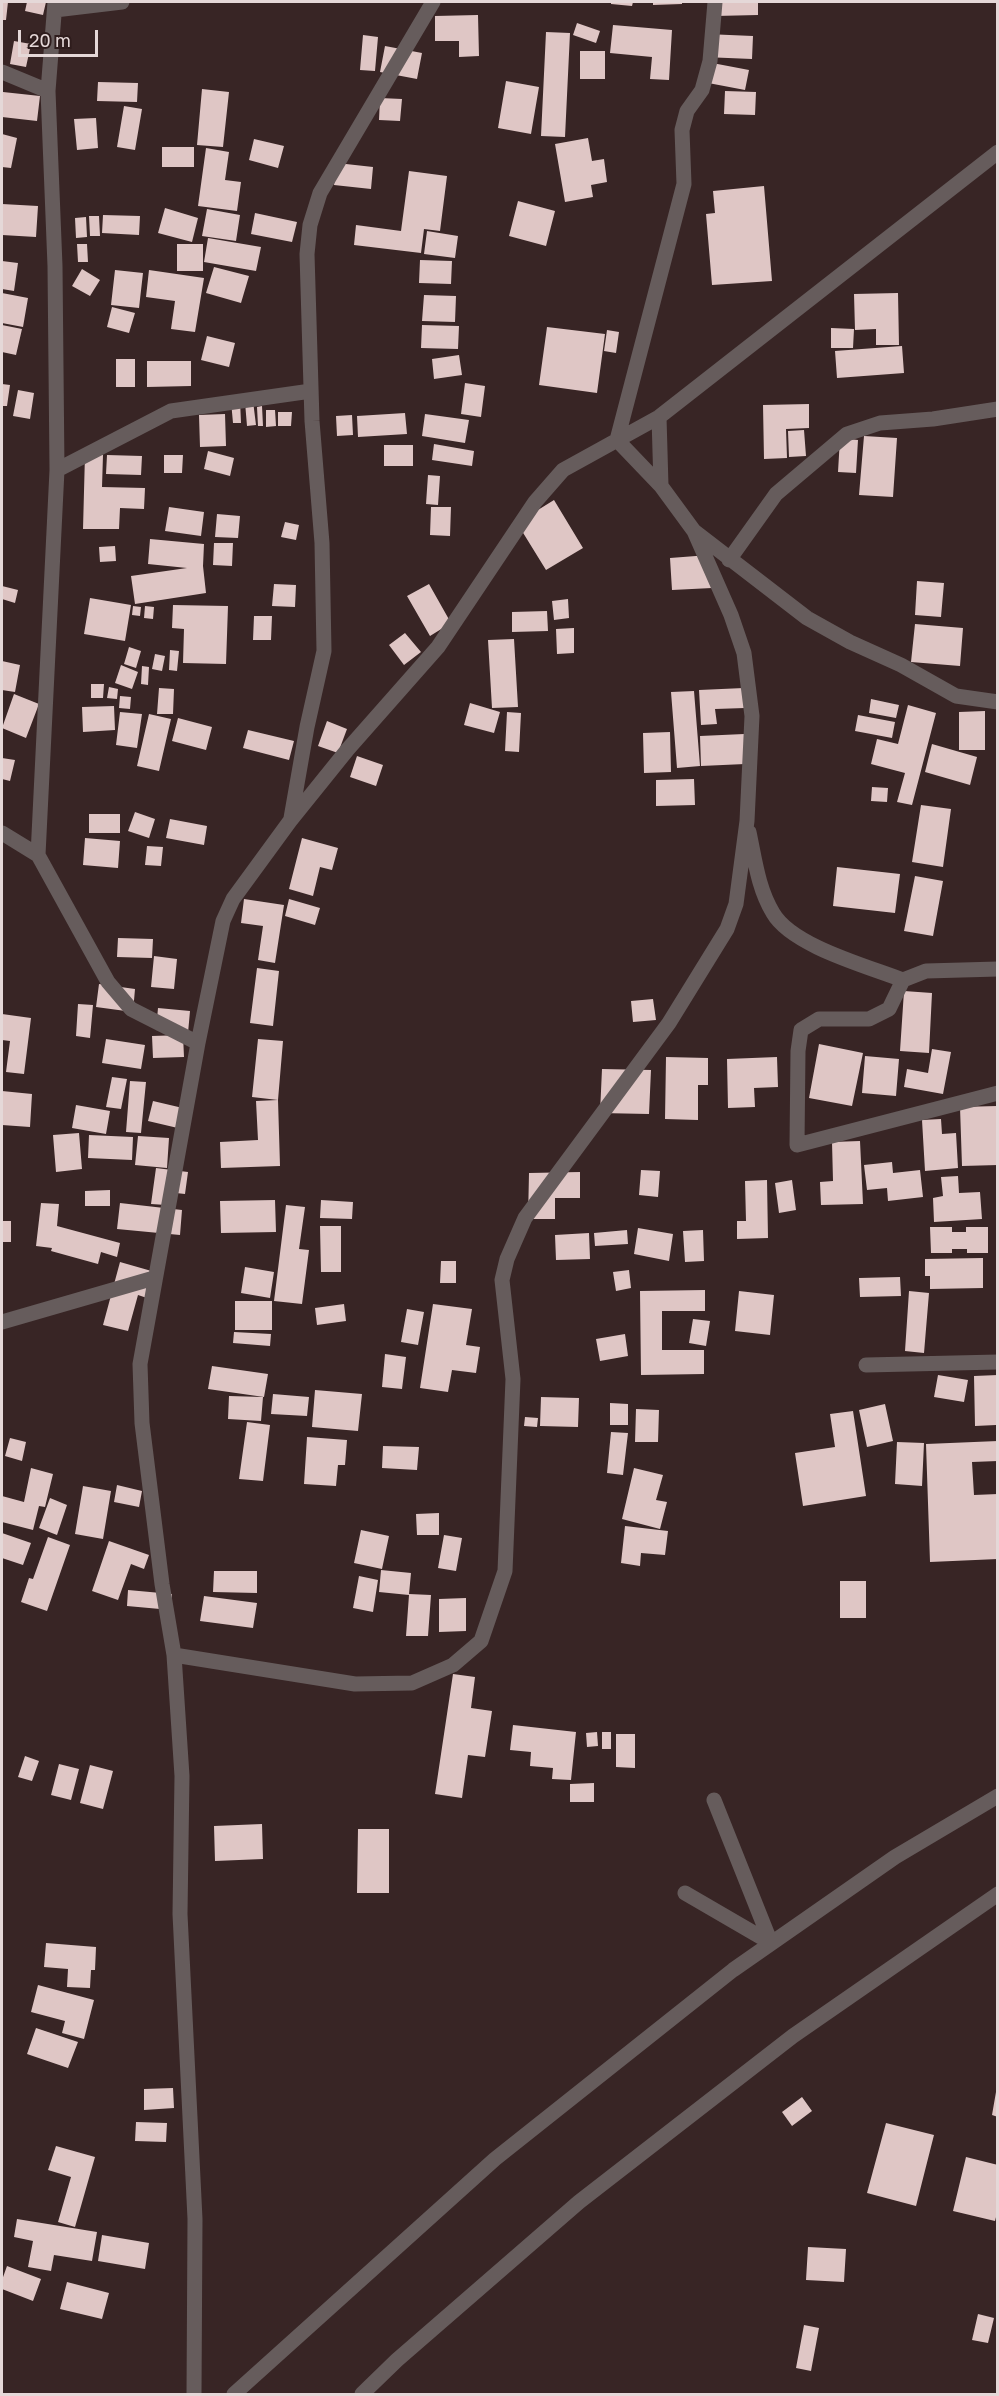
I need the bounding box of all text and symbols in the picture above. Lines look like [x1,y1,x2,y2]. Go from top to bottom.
scale bar [21,18,100,56]
text: 20 m [29,29,71,51]

